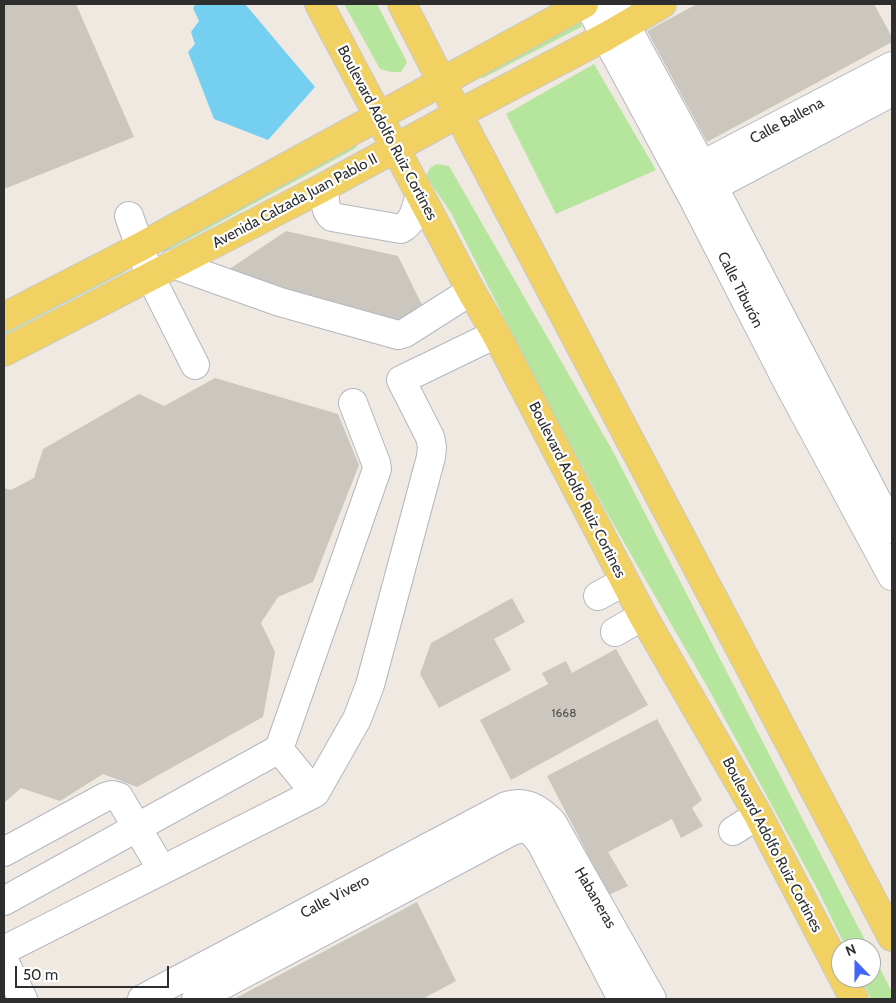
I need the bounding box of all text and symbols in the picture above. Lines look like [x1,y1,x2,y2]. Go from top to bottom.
street label: Boulevard Adolfo Ruiz Cortines [333,43,441,223]
street label: Calle Ballena [747,94,827,148]
street label: Avenida Calzada Juan Pablo II [209,150,381,252]
street label: Calle Tiburón [713,249,767,331]
street label: Boulevard Adolfo Ruiz Cortines [525,399,629,581]
house number: 1668 [552,706,576,720]
street label: Boulevard Adolfo Ruiz Cortines [718,755,826,935]
street label: Habaneras [570,864,620,932]
street label: Calle Vivero [298,871,372,923]
north arrow [831,938,881,988]
text: N [843,940,859,960]
scale bar [18,956,171,988]
text: 50 m [23,966,58,984]

